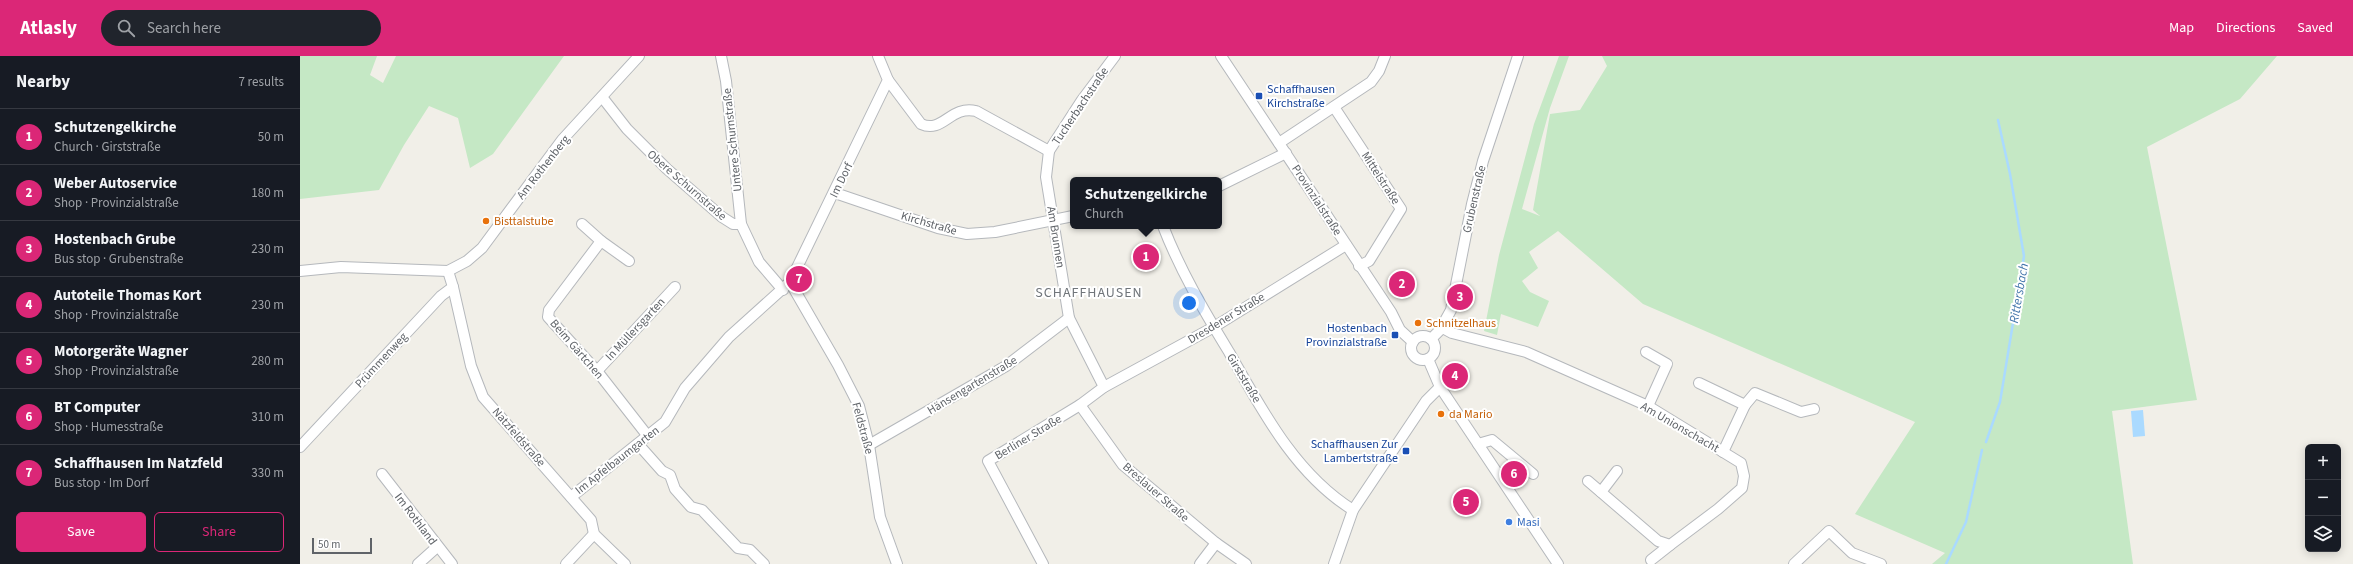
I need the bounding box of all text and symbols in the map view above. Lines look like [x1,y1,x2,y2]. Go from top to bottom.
search box [101,10,381,46]
text: Atlasly [20,15,77,42]
icon: search [115,17,137,39]
text: Search here [147,18,221,39]
text: Map [2169,18,2194,38]
text: Directions [2216,18,2275,38]
text: Saved [2297,18,2333,38]
street label: Tucherbachstraße [1048,64,1113,149]
text: Nearby [16,70,70,94]
text: 7 results [239,73,284,91]
place label: Schaffhausen Kirchstraße [1267,81,1335,112]
street label: Untere Schurnstraße [719,87,746,192]
marker: Schaffhausen Kirchstraße [1254,91,1264,101]
text: Schutzengelkirche [54,117,177,138]
text: 1 [26,128,32,146]
text: 50 m [258,128,284,146]
street label: Am Rothenberg [513,131,574,203]
text: Church · Girststraße [54,138,161,156]
street label: Obere Schurnstraße [643,146,730,225]
street label: Mittelstraße [1357,148,1404,208]
street label: Im Dorf [826,159,857,201]
street label: Provinzialstraße [1287,162,1346,239]
street label: Grubenstraße [1458,164,1491,235]
text: Weber Autoservice [54,173,177,194]
popup [1070,177,1222,229]
text: 2 [26,184,32,202]
text: 180 m [251,184,284,202]
text: Schutzengelkirche [1085,184,1207,205]
text: Shop · Provinzialstraße [54,194,179,212]
street label: Am Brunnen [1042,205,1069,269]
text: Church [1085,205,1124,223]
street label: Kirchstraße [899,207,959,240]
place label: Bisttalstube [494,213,554,230]
marker: Bisttalstube [481,216,491,226]
text: Hostenbach Grube [54,229,176,250]
text: 3 [26,240,32,258]
text: 230 m [251,240,284,258]
pin: 1 [1133,242,1159,272]
text: Bus stop · Grubenstraße [54,250,184,268]
water label: Rittersbach [2005,261,2033,325]
pin: 7 [786,264,812,294]
pin: 2 [1389,269,1415,299]
pin: 3 [1447,282,1473,312]
district label: SCHAFFHAUSEN [1035,283,1143,303]
text: Autoteile Thomas Kort [54,285,202,306]
street label: Dresdener Straße [1185,289,1268,348]
your location [1179,293,1199,313]
street label: In Müllersgarten [602,294,669,365]
text: 4 [26,296,32,314]
text: 230 m [251,296,284,314]
text: Shop · Provinzialstraße [54,306,179,324]
place label: Schnitzelhaus [1426,315,1496,332]
street label: Beim Gärtchen [546,316,607,383]
marker: Schnitzelhaus [1413,318,1423,328]
place label: Hostenbach Provinzialstraße [1306,320,1387,351]
street label: Prümmenweg [351,329,412,392]
marker: Hostenbach Provinzialstraße [1390,330,1400,340]
text: Motorgeräte Wagner [54,341,188,362]
street label: Girststraße [1222,350,1265,406]
text: 5 [26,352,32,370]
text: 280 m [251,352,284,370]
street label: Hänsengartenstraße [924,352,1020,419]
pin: 4 [1442,361,1468,391]
text: Shop · Provinzialstraße [54,362,179,380]
text: BT Computer [54,397,140,418]
street label: Am Unionschacht [1637,398,1722,457]
street label: Feldstraße [847,400,878,456]
street label: Natzfeldstraße [488,404,549,471]
place label: da Mario [1449,406,1493,423]
text: 6 [26,408,32,426]
text: 310 m [251,408,284,426]
marker: da Mario [1436,409,1446,419]
street label: Berliner Straße [992,411,1065,464]
text: Shop · Humesstraße [54,418,163,436]
street label: Im Apfelbaumgarten [572,422,663,499]
place label: Schaffhausen Zur Lambertstraße [1311,436,1399,467]
map controls [2305,444,2341,552]
button: + [2305,444,2341,480]
marker: Schaffhausen Zur Lambertstraße [1401,446,1411,456]
text: Schaffhausen Im Natzfeld [54,453,223,474]
street label: Breslauer Straße [1119,459,1193,526]
pin: 6 [1501,459,1527,489]
text: 7 [26,464,32,482]
text: 330 m [251,464,284,482]
text: Bus stop · Im Dorf [54,474,149,492]
button: − [2305,480,2341,516]
pin: 5 [1453,487,1479,517]
street label: Im Rothland [390,490,441,549]
button: Save [16,512,146,552]
button: Share [154,512,284,552]
place label: Masi [1517,514,1540,531]
button: layers [2305,516,2341,552]
marker: Masi [1504,517,1514,527]
scale bar [312,536,372,555]
text: 50 m [318,537,340,552]

